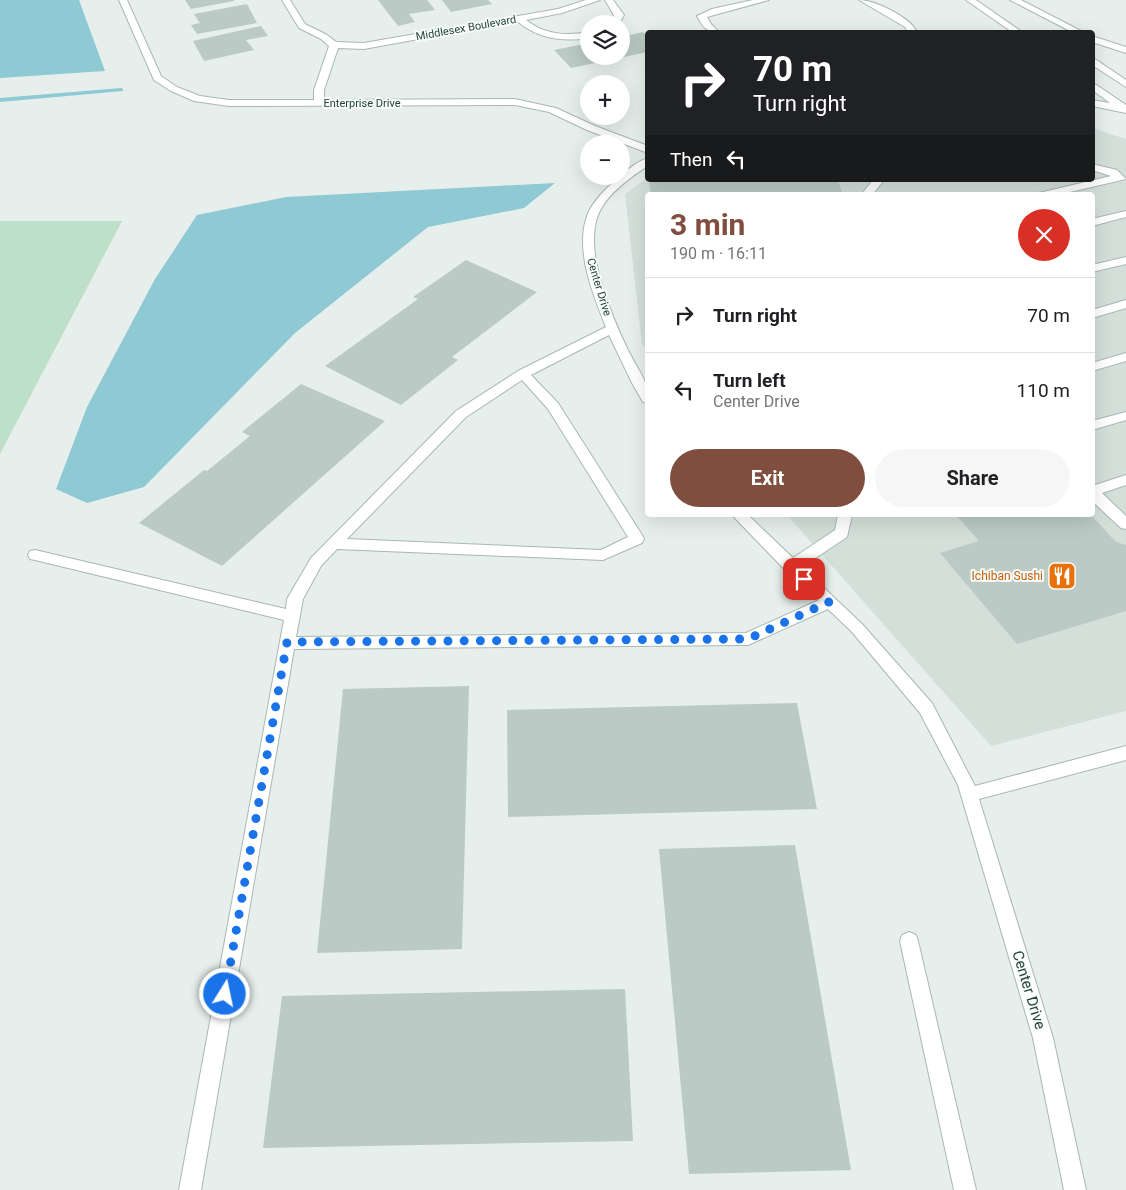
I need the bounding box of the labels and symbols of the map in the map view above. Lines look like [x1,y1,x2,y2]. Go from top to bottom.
street label: Middlesex Boulevard [415,13,517,43]
street label: Enterprise Drive [323,97,401,110]
street label: Center Drive [584,257,614,318]
pin [783,558,825,600]
restaurant icon: Ichiban Sushi [1047,561,1077,591]
place label: Ichiban Sushi [972,569,1043,583]
street label: Center Drive [1008,948,1050,1032]
position arrow [198,967,250,1019]

